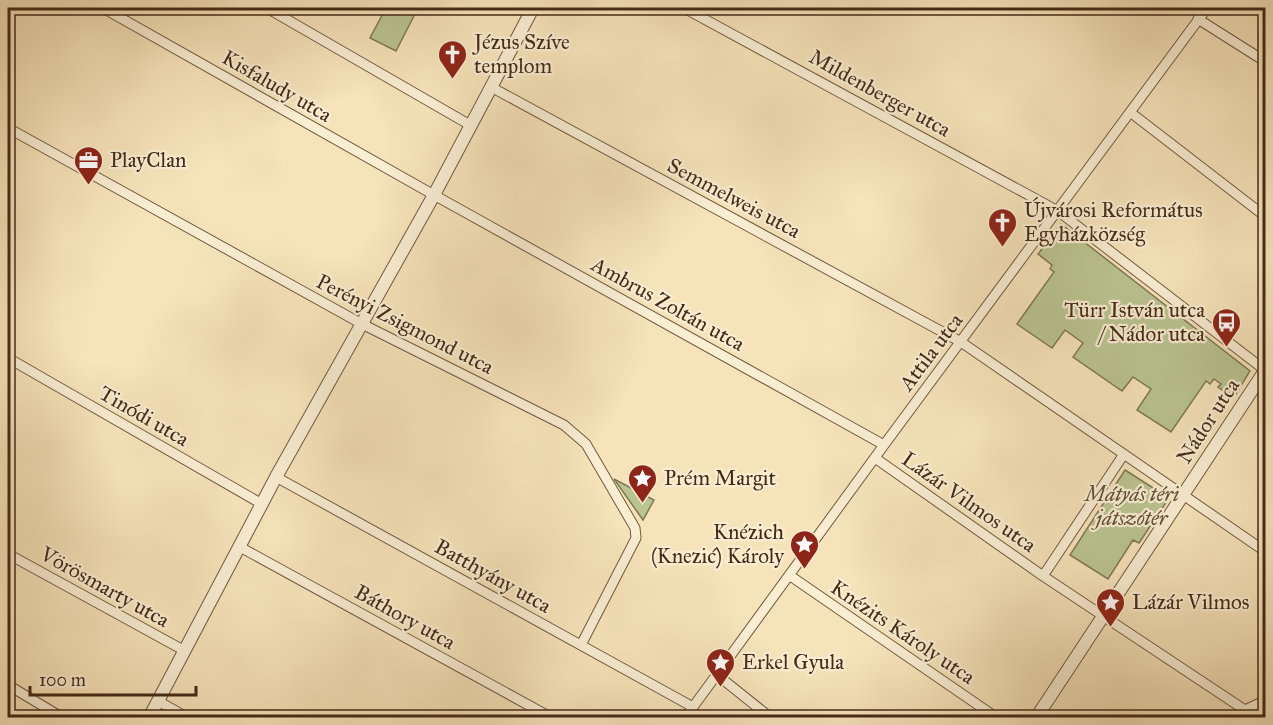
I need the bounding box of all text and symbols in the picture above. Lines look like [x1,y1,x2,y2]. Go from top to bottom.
place label: Jézus Szíve templom [472,29,570,79]
church icon: Jézus Szíve templom [437,38,469,80]
street label: Mildenberger utca [805,43,955,143]
street label: Kisfaludy utca [218,44,336,128]
office icon: PlayClan [73,144,105,186]
place label: PlayClan [110,147,186,173]
street label: Semmelweis utca [663,152,805,244]
place label: Újvárosi Református Egyházközség [1024,196,1203,247]
church icon: Újvárosi Református Egyházközség [987,206,1019,248]
street label: Ambrus Zoltán utca [586,251,749,357]
street label: Perényi Zsigmond utca [312,268,498,380]
place label: Türr István utca / Nádor utca [1064,297,1205,347]
bus stop icon: Türr István utca / Nádor utca [1210,306,1242,348]
street label: Attila utca [893,308,969,397]
street label: Nádor utca [1171,373,1245,468]
street label: Tinódi utca [94,380,194,452]
street label: Lázár Vilmos utca [897,446,1041,558]
place icon: Prém Margit [627,462,659,504]
place label: Prém Margit [664,465,776,491]
park label: Mátyás téri játszótér [1083,481,1179,531]
place label: Knézich (Knezić) Károly [651,519,785,569]
place icon: Knézich (Knezić) Károly [789,528,821,570]
street label: Batthyány utca [430,533,556,619]
street label: Vörösmarty utca [35,540,174,633]
street label: Knézits Károly utca [826,574,980,690]
street label: Báthory utca [350,579,460,655]
place icon: Lázár Vilmos [1095,586,1127,628]
place label: Lázár Vilmos [1132,589,1249,615]
place icon: Erkel Gyula [705,646,737,688]
place label: Erkel Gyula [742,649,844,675]
scale bar [30,659,196,697]
text: 100 m [39,669,86,691]

